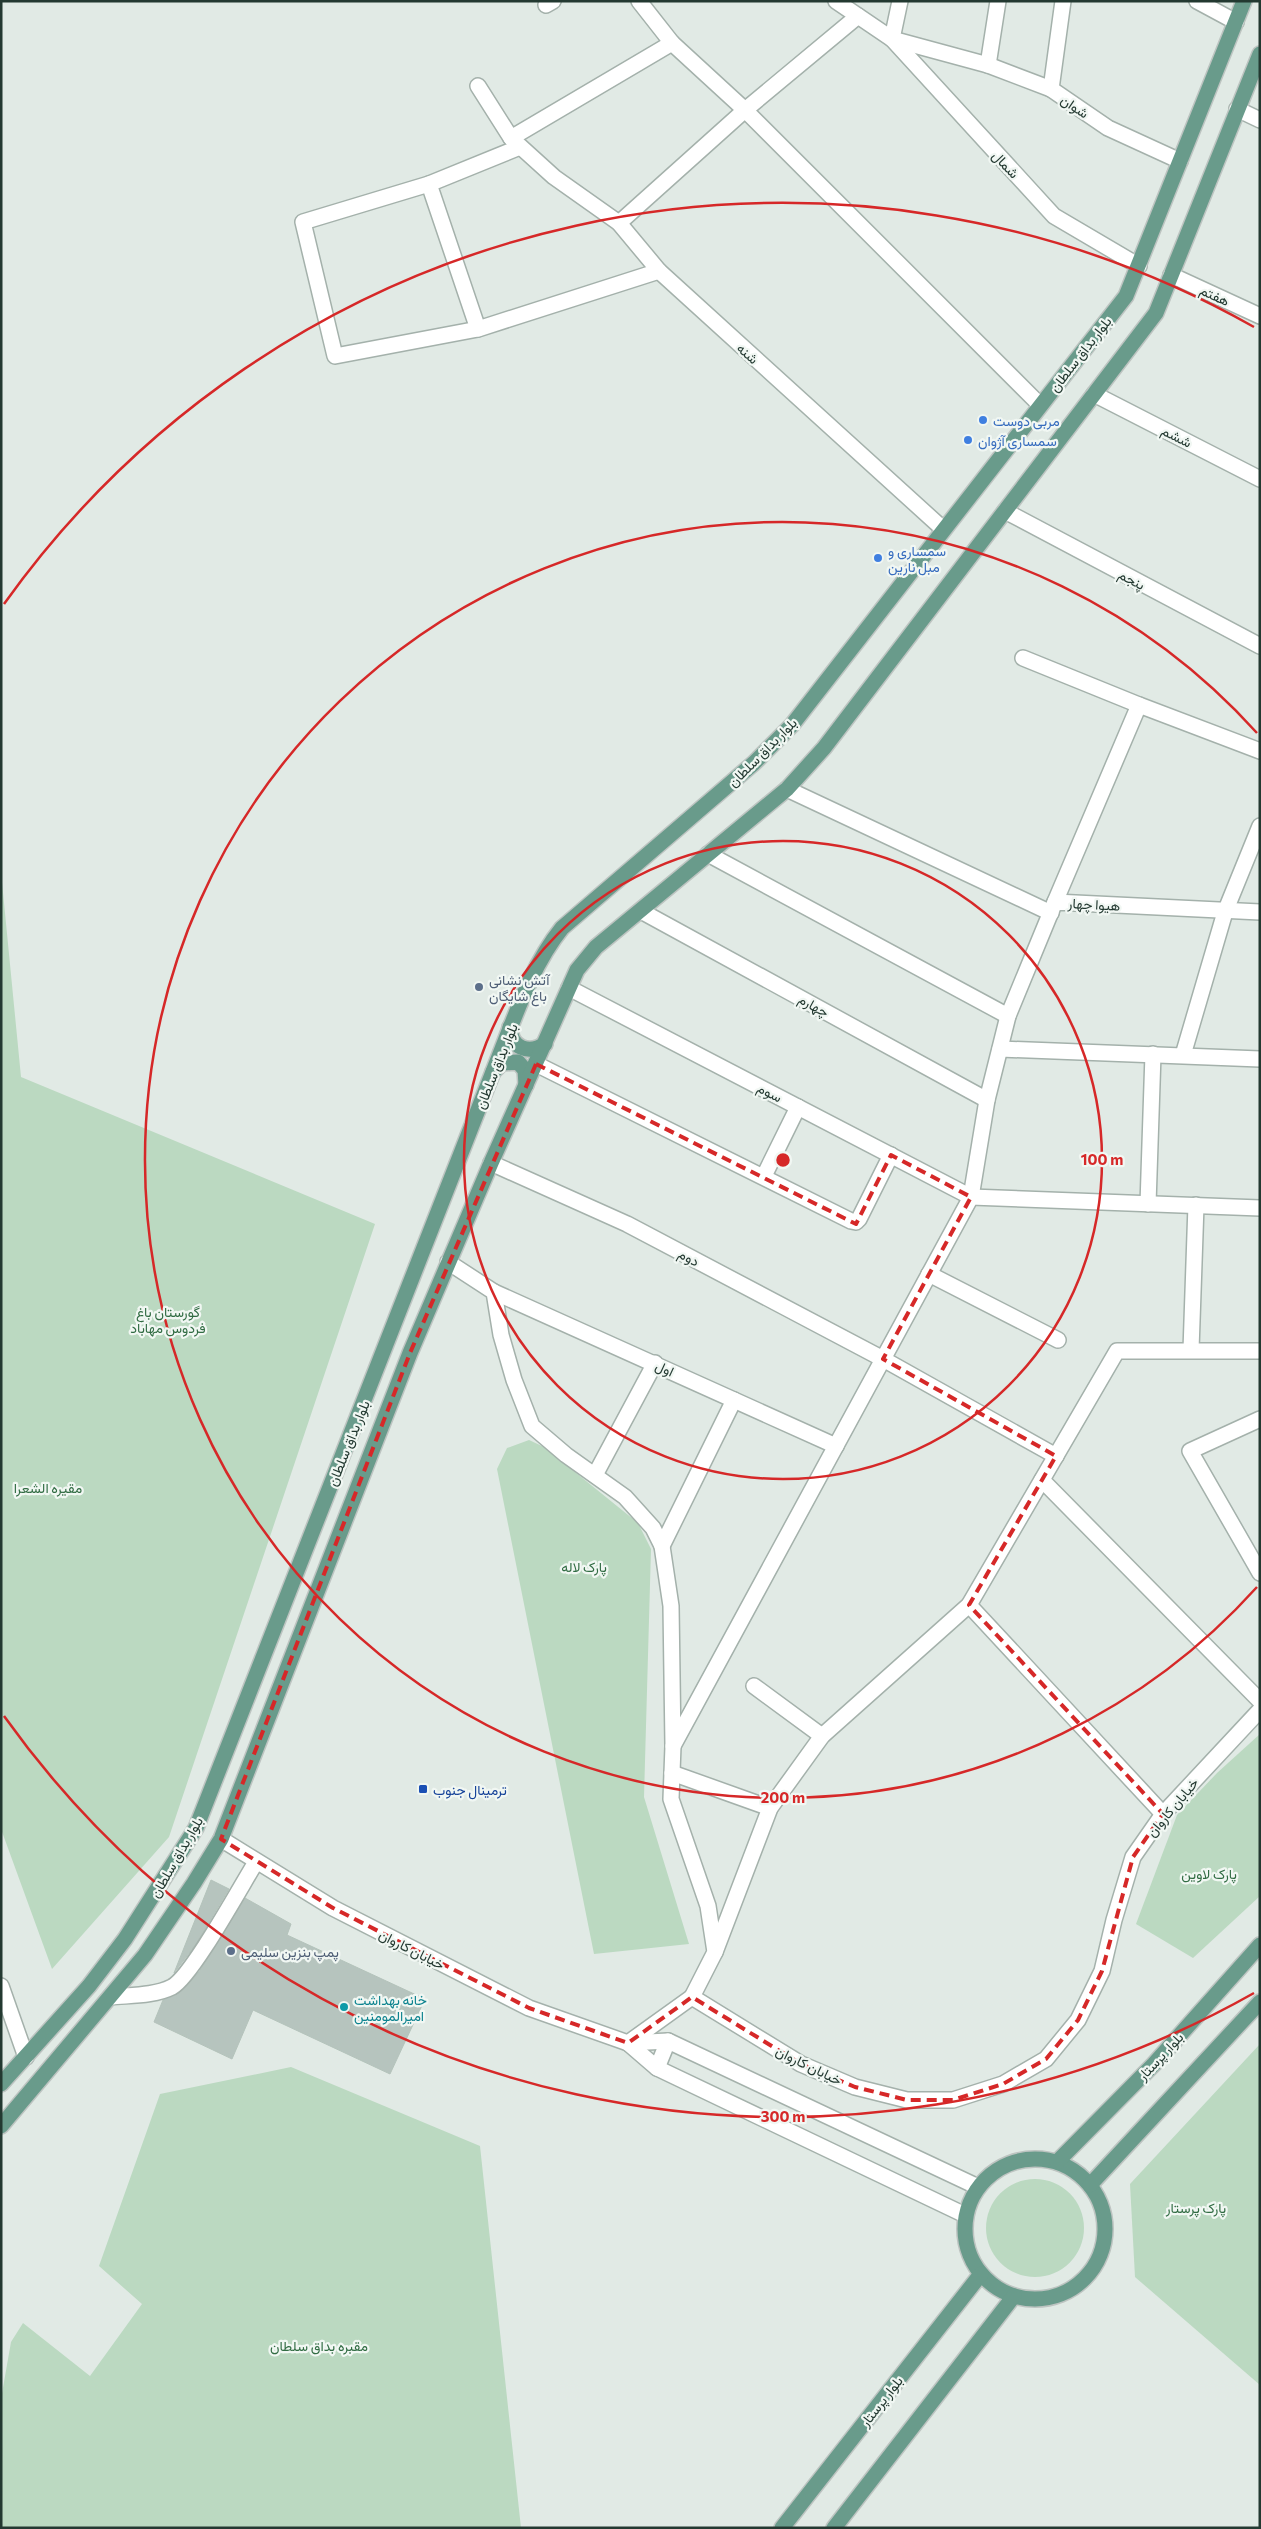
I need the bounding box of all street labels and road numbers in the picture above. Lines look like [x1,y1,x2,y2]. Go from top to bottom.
street label: شوان [1057,91,1092,122]
street label: شمال [988,147,1023,183]
street label: هفتم [1197,281,1233,310]
street label: بلوار بداق سلطان [1045,313,1115,396]
street label: شنه [734,339,762,367]
street label: ششم [1159,421,1195,452]
street label: پنجم [1115,565,1148,595]
street label: بلوار بداق سلطان [724,714,801,791]
street label: هیوا چهار [1066,894,1121,916]
street label: چهارم [795,990,832,1022]
street label: بلوار بداق سلطان [471,1021,522,1112]
street label: سوم [754,1079,785,1106]
street label: دوم [675,1245,703,1271]
street label: اول [652,1356,677,1381]
street label: بلوار بداق سلطان [323,1398,374,1489]
street label: خیابان کاروان [1143,1774,1202,1840]
street label: بلوار بداق سلطان [146,1813,207,1901]
street label: خیابان کاروان [376,1925,448,1974]
street label: بلوار پرستار [1133,2028,1188,2086]
street label: خیابان کاروان [773,2042,845,2089]
street label: بلوار پرستار [855,2372,908,2432]

